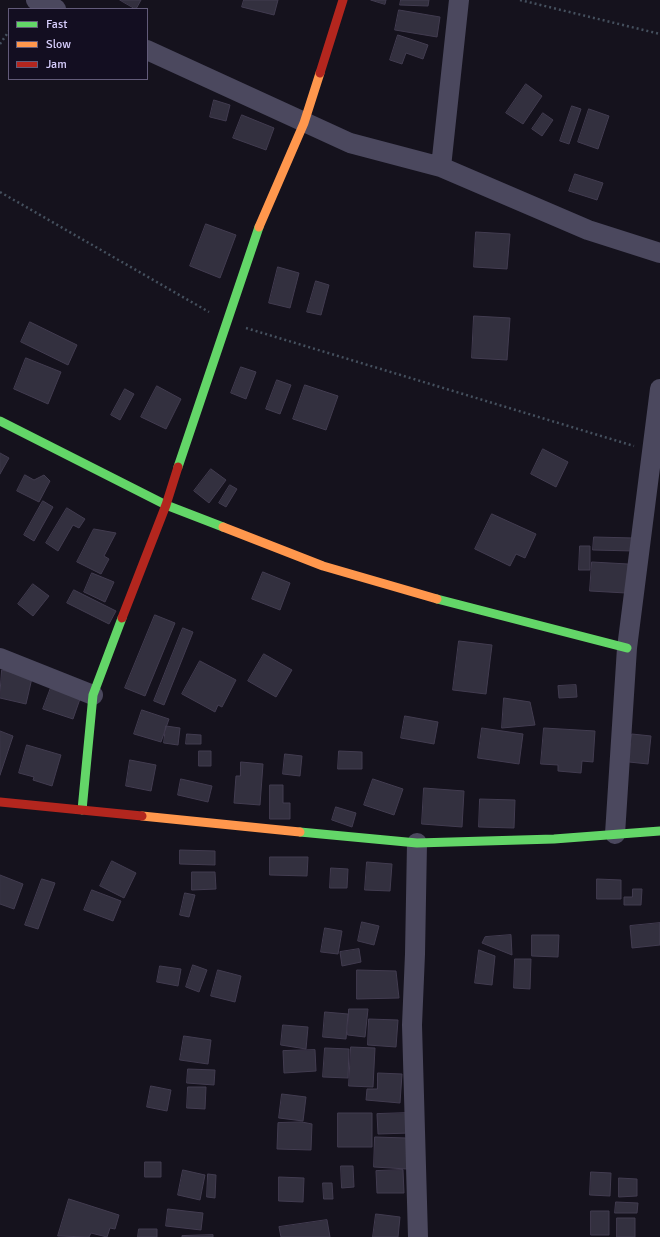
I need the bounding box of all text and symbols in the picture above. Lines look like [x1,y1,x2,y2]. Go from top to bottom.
legend [8,8,148,80]
text: Fast [46,17,67,32]
text: Slow [46,37,71,52]
text: Jam [46,57,67,72]

